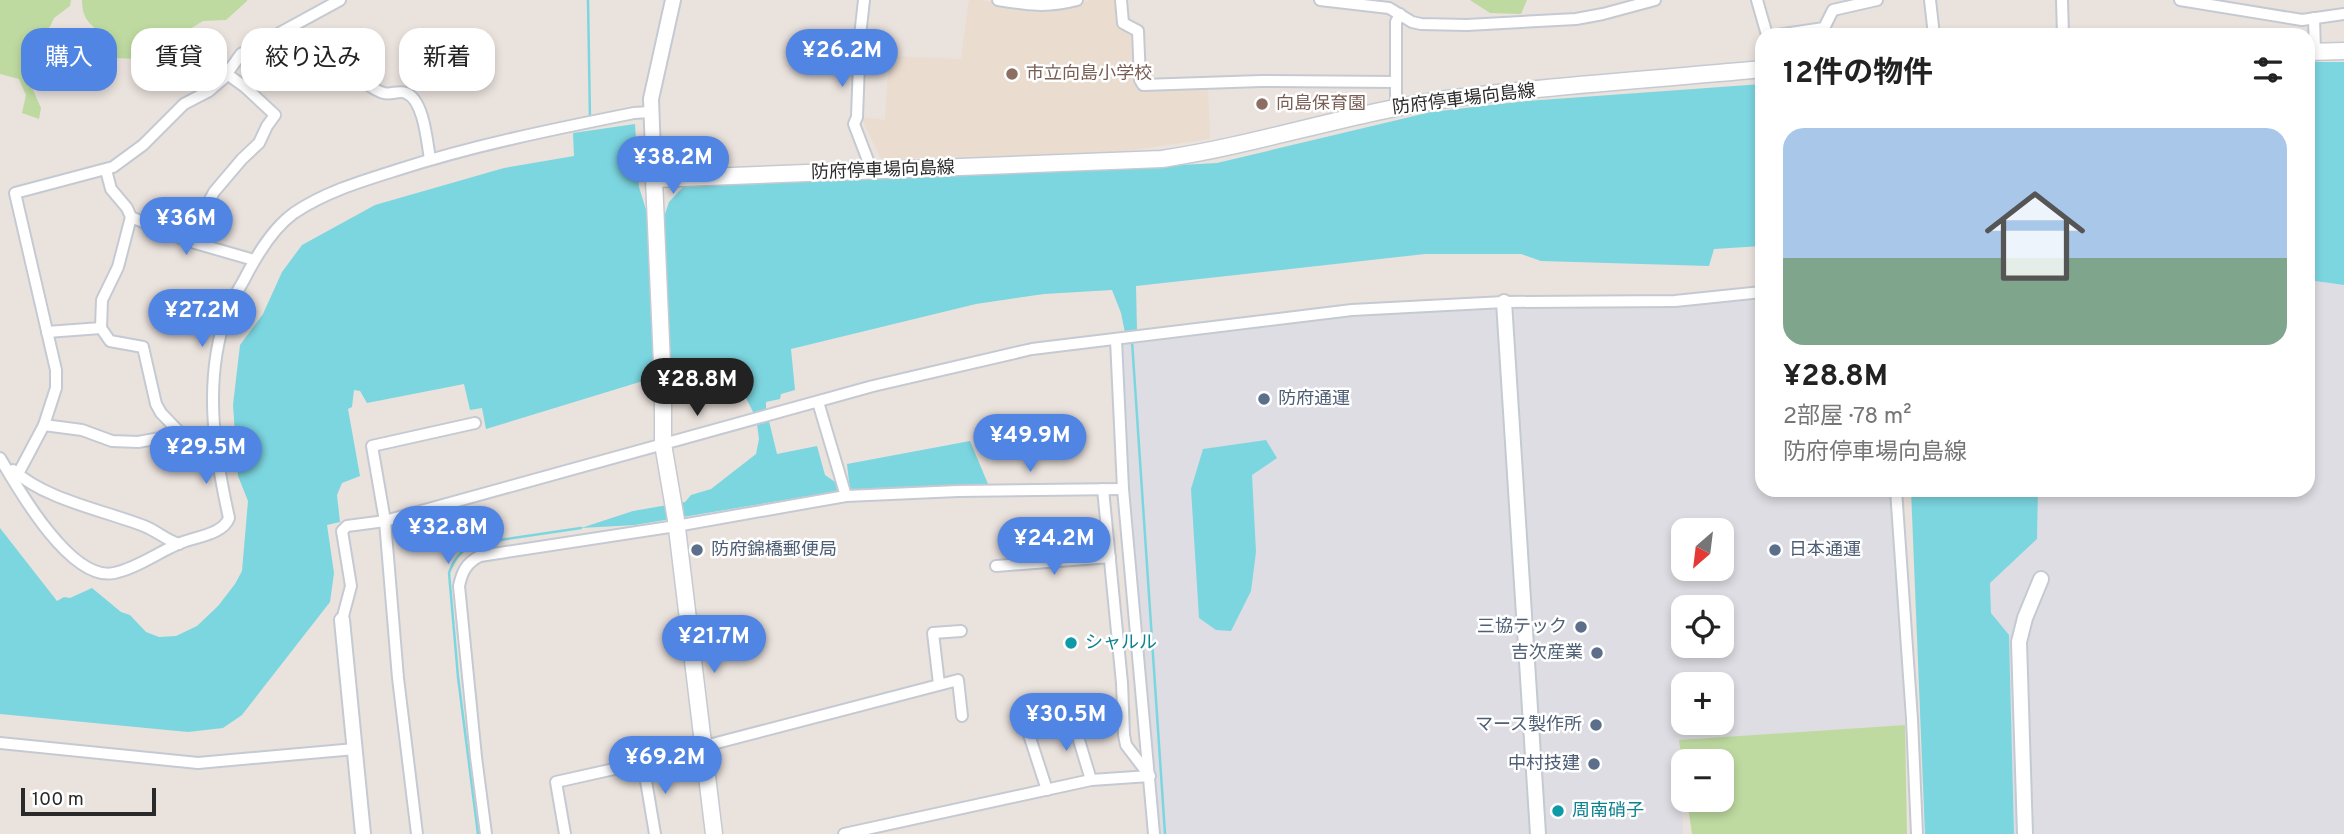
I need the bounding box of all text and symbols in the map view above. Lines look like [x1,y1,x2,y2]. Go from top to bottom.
chip: 購入 [21,28,117,91]
chip: 賃貸 [131,28,227,91]
chip: 絞り込み [241,28,385,91]
chip: 新着 [399,28,495,91]
pin: ¥26.2M [785,29,899,89]
text: ¥26.2M [802,37,882,66]
icon: filters [2249,51,2287,89]
text: 12件の物件 [1783,56,1933,93]
place label: 市立向島小学校 [1026,63,1152,86]
marker: 市立向島小学校 [1004,66,1020,82]
street label: 防府停車場向島線 [1391,80,1537,120]
place label: 向島保育園 [1276,93,1366,116]
marker: 向島保育園 [1254,96,1270,112]
pin: ¥38.2M [616,136,730,196]
text: ¥38.2M [633,144,713,173]
street label: 防府停車場向島線 [811,157,955,185]
icon: home [1972,173,2098,299]
pin: ¥36M [145,198,227,257]
text: ¥36M [156,205,216,234]
pin: ¥27.2M [145,290,259,349]
text: ¥27.2M [164,297,240,326]
pin: ¥28.8M [640,358,754,418]
text: ¥28.8M [1783,359,1888,396]
text: ¥28.8M [657,366,737,395]
place label: 防府通運 [1278,388,1350,411]
marker: 防府通運 [1256,391,1272,407]
text: 2部屋 · 78 m² [1783,403,1912,432]
pin: ¥49.9M [973,414,1087,474]
text: ¥49.9M [989,422,1071,451]
pin: ¥29.5M [149,426,263,486]
text: ¥29.5M [166,434,246,463]
text: 防府停車場向島線 [1783,439,1967,468]
pin: ¥32.8M [391,506,505,566]
text: ¥32.8M [408,514,488,543]
pin: ¥24.2M [997,518,1111,577]
north arrow [1671,518,1734,581]
map controls [1671,518,1734,812]
text: ¥24.2M [1013,525,1095,554]
place label: 防府錦橋郵便局 [711,539,837,562]
place label: 日本通運 [1789,539,1861,562]
marker: 防府錦橋郵便局 [689,542,705,558]
marker: 日本通運 [1767,542,1783,558]
button: locate [1671,595,1734,658]
pin: ¥21.7M [657,616,771,675]
place label: 三協テック [1477,616,1567,639]
marker: 三協テック [1573,619,1589,635]
text: ¥21.7M [678,623,750,652]
place label: シャルル [1085,632,1157,655]
marker: シャルル [1063,635,1079,651]
place label: 吉次産業 [1511,642,1583,665]
marker: 吉次産業 [1589,645,1605,661]
button: + [1671,672,1734,735]
pin: ¥30.5M [1009,694,1123,753]
text: ¥30.5M [1026,701,1106,730]
place label: マース製作所 [1475,714,1582,737]
marker: マース製作所 [1588,717,1604,733]
pin: ¥69.2M [608,736,722,796]
text: ¥69.2M [625,744,705,773]
button: − [1671,749,1734,812]
place label: 中村技建 [1508,753,1580,776]
marker: 中村技建 [1586,756,1602,772]
scale bar [21,785,156,817]
text: 100 m [32,788,84,812]
place label: 周南硝子 [1572,800,1644,823]
marker: 周南硝子 [1550,803,1566,819]

